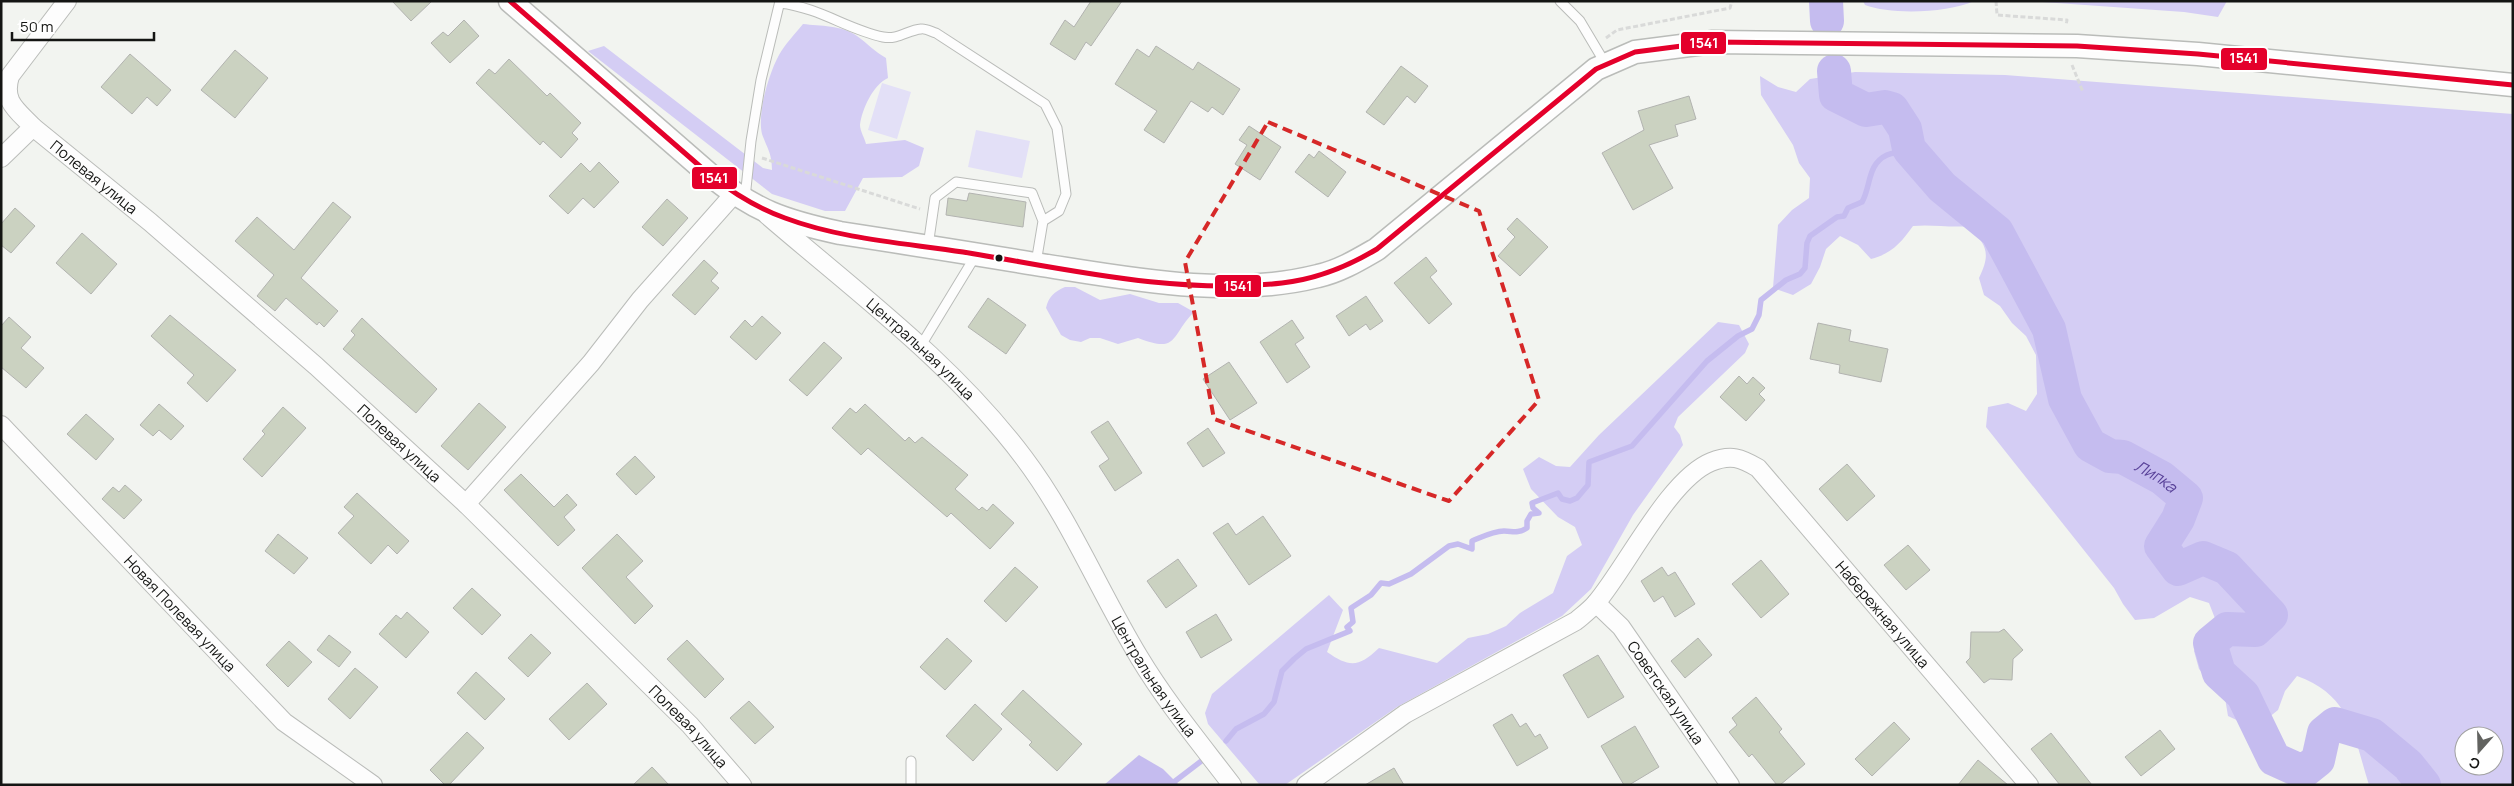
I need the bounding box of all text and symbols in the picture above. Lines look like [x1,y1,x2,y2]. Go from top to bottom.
scale bar [12,10,155,42]
text: 50 m [20,16,54,37]
line badge: 1541 [1680,31,1727,55]
text: 1541 [1690,33,1719,52]
line badge: 1541 [2220,47,2268,71]
text: 1541 [2230,48,2259,67]
street label: Полевая улица [46,135,142,219]
line badge: 1541 [691,166,738,190]
text: 1541 [700,168,729,187]
unlabelled marker [994,253,1004,263]
line badge: 1541 [1214,274,1262,298]
text: 1541 [1224,276,1253,295]
street label: Центральная улица [862,293,980,404]
street label: Полевая улица [353,399,446,487]
water label: Липка [2131,454,2183,498]
street label: Новая Полевая улица [120,550,241,676]
street label: Набережная улица [1831,556,1935,672]
street label: Центральная улица [1107,612,1202,741]
street label: Советская улица [1623,636,1709,748]
street label: Полевая улица [645,680,733,772]
north arrow [2454,726,2504,776]
text: С [2466,753,2482,774]

